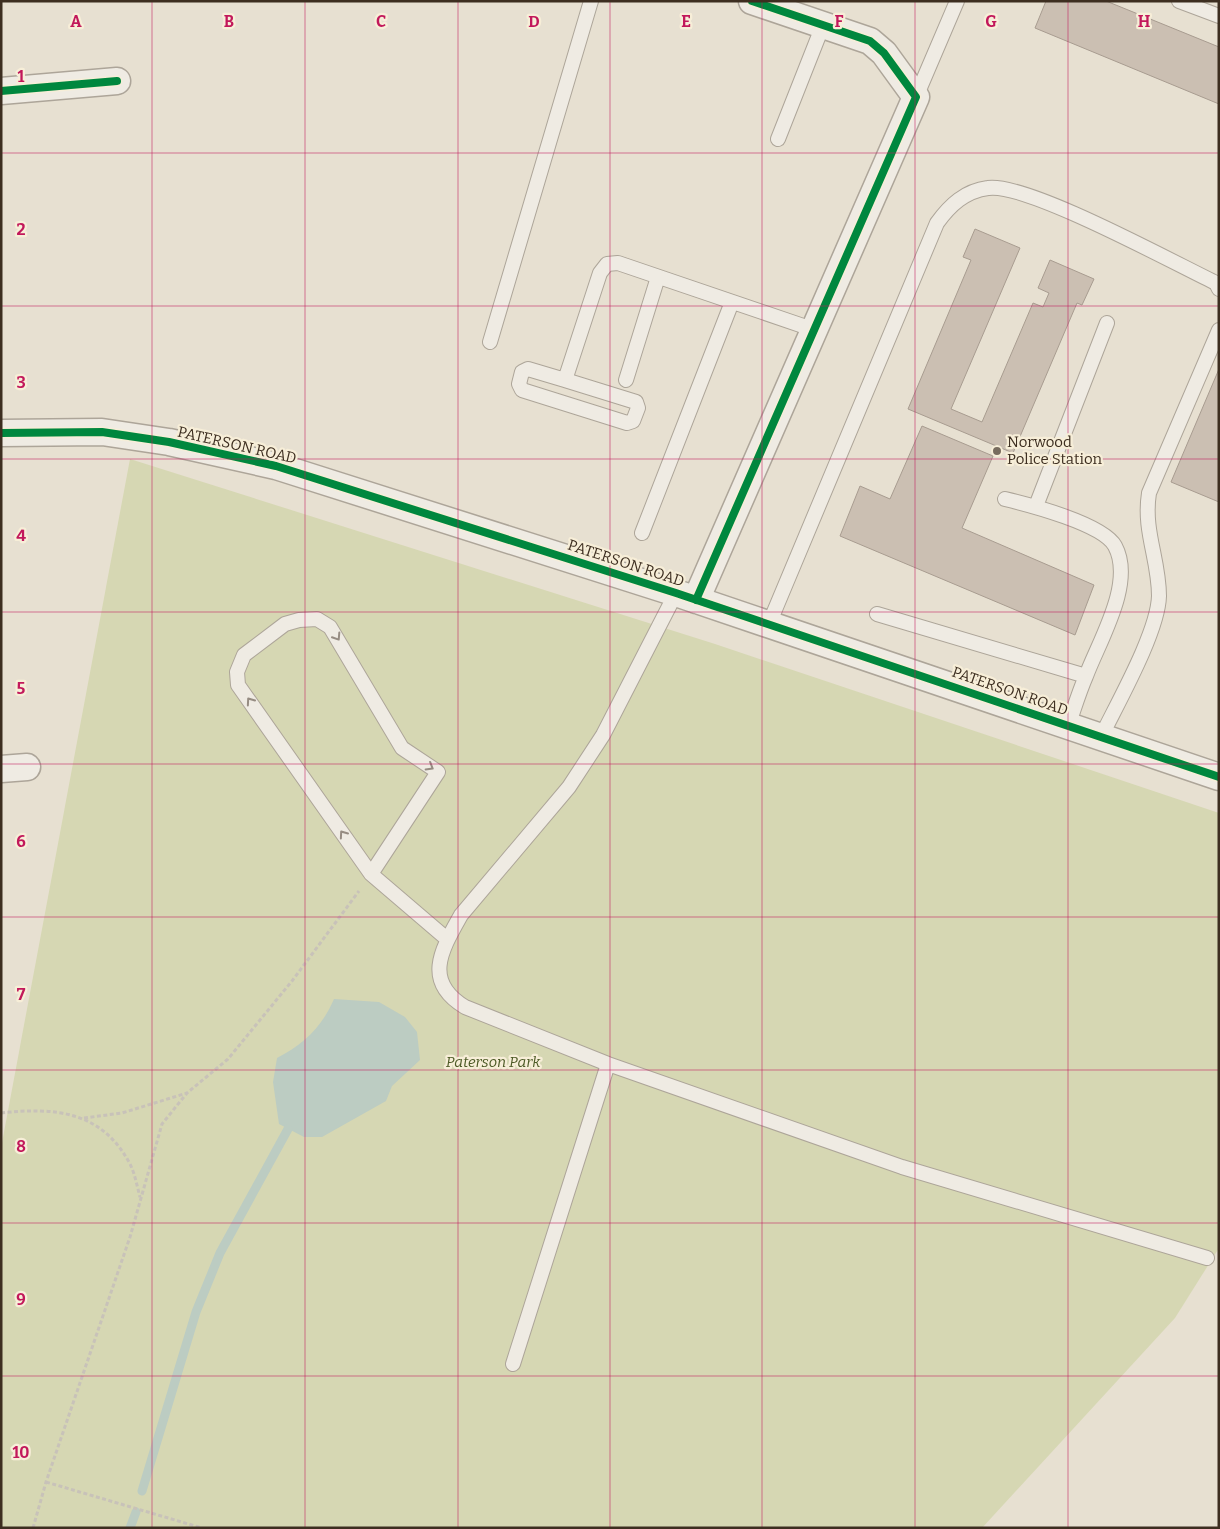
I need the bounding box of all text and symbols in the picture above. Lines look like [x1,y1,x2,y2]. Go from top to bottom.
text: A [70,12,82,31]
text: B [224,12,234,31]
text: C [376,12,386,31]
text: D [528,12,540,31]
text: E [681,12,691,31]
text: F [835,12,844,31]
text: G [985,12,997,31]
text: H [1138,12,1151,31]
text: 1 [18,67,25,86]
text: 2 [16,220,26,239]
text: 3 [16,373,26,392]
street label: PATERSON ROAD [176,423,298,467]
place label: Norwood Police Station [1007,433,1103,468]
marker: Norwood Police Station [991,445,1003,457]
text: 4 [16,526,26,545]
street label: PATERSON ROAD [565,536,687,590]
one-way arrow [330,632,340,641]
street label: PATERSON ROAD [950,663,1070,719]
text: 5 [17,679,26,698]
one-way arrow [247,697,256,707]
one-way arrow [425,760,434,770]
one-way arrow [340,830,349,840]
text: 6 [16,832,26,851]
text: 7 [17,985,26,1004]
park label: Paterson Park [446,1053,541,1071]
text: 8 [16,1137,26,1156]
text: 9 [16,1290,26,1309]
text: 10 [12,1443,30,1462]

